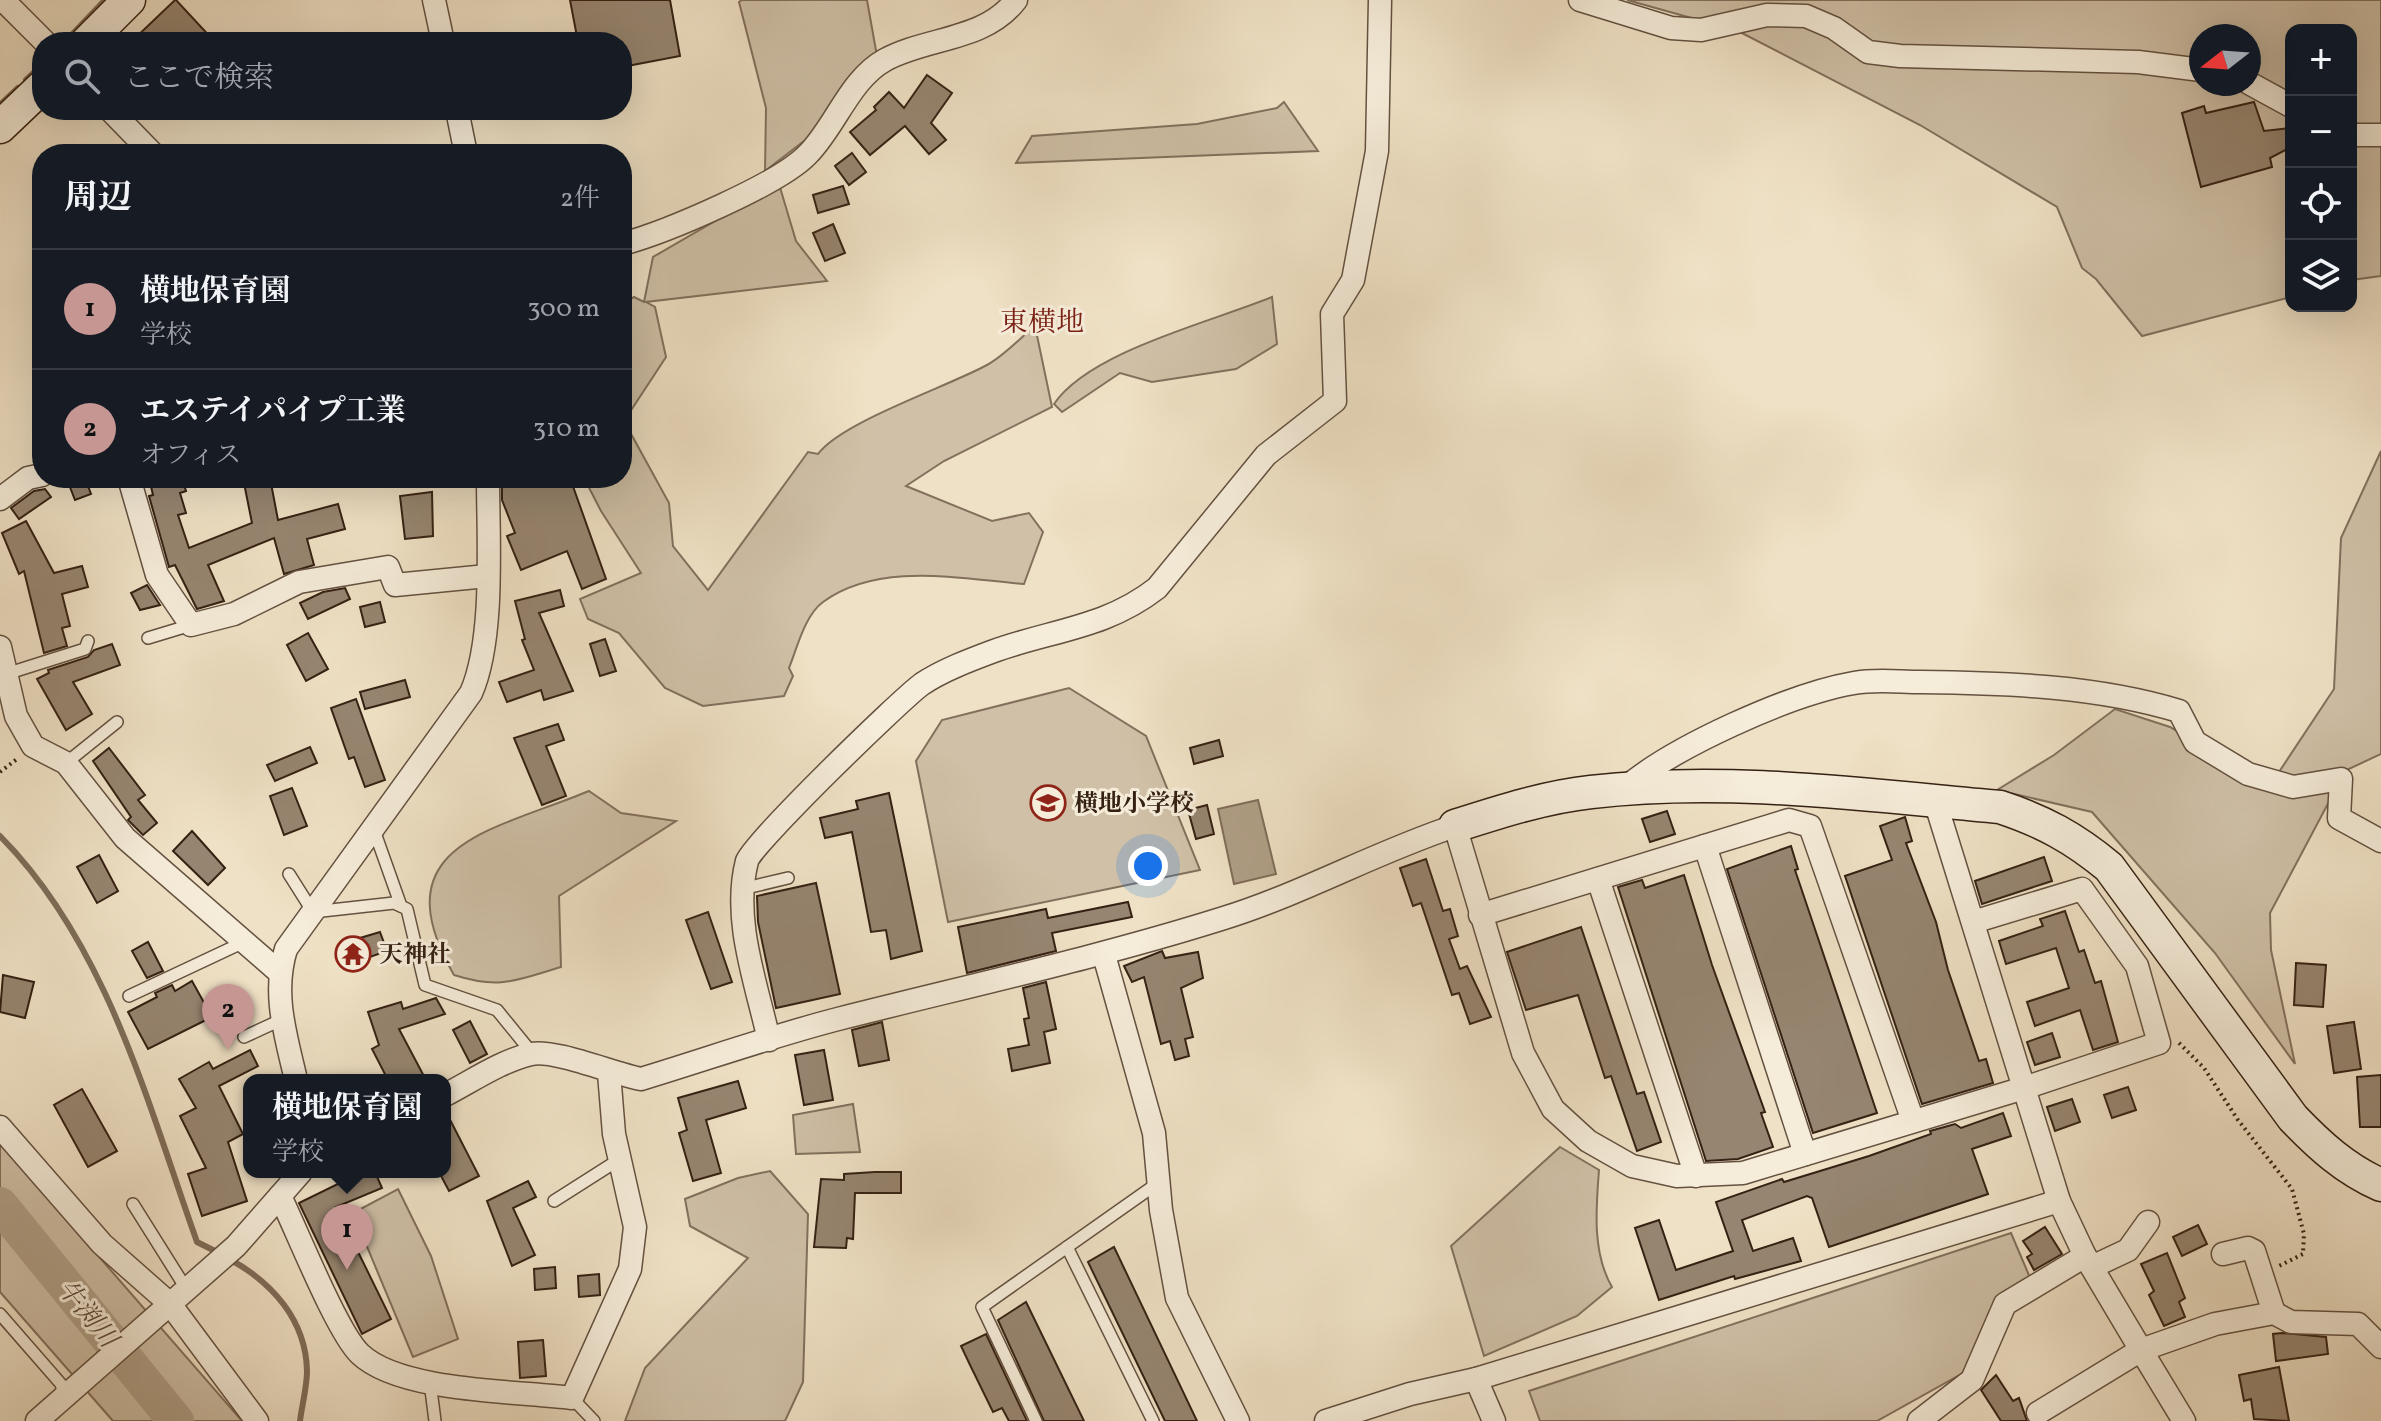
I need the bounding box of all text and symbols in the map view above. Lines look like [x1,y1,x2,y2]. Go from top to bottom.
north arrow [2189,24,2261,96]
map controls [2285,24,2357,312]
button: + [2285,24,2357,96]
search box [32,32,632,120]
icon: search [60,54,104,98]
text: ここで検索 [124,58,274,100]
button: − [2285,96,2357,168]
button: locate [2285,168,2357,240]
text: 周辺 [64,176,132,223]
text: 2件 [560,181,600,217]
button: layers [2285,240,2357,312]
text: 横地保育園 [140,271,290,313]
text: 1 [85,291,95,327]
text: 300 m [527,291,600,327]
district label: 東横地 [1000,304,1084,343]
text: 学校 [140,318,192,354]
text: エステイパイプ工業 [140,391,406,433]
text: 2 [83,411,97,447]
text: 310 m [533,411,600,447]
text: オフィス [140,438,241,474]
school or university icon: 横地小学校 [1029,784,1067,822]
place label: 横地小学校 [1074,788,1194,822]
your location [1128,846,1168,886]
temple icon: 天神社 [334,935,372,973]
place label: 天神社 [379,939,451,973]
pin: 2 [202,984,254,1050]
popup [243,1074,451,1178]
text: 横地保育園 [272,1088,422,1130]
text: 学校 [272,1135,324,1171]
pin: 1 [321,1204,373,1270]
water label: 牛渕川 [48,1273,127,1358]

